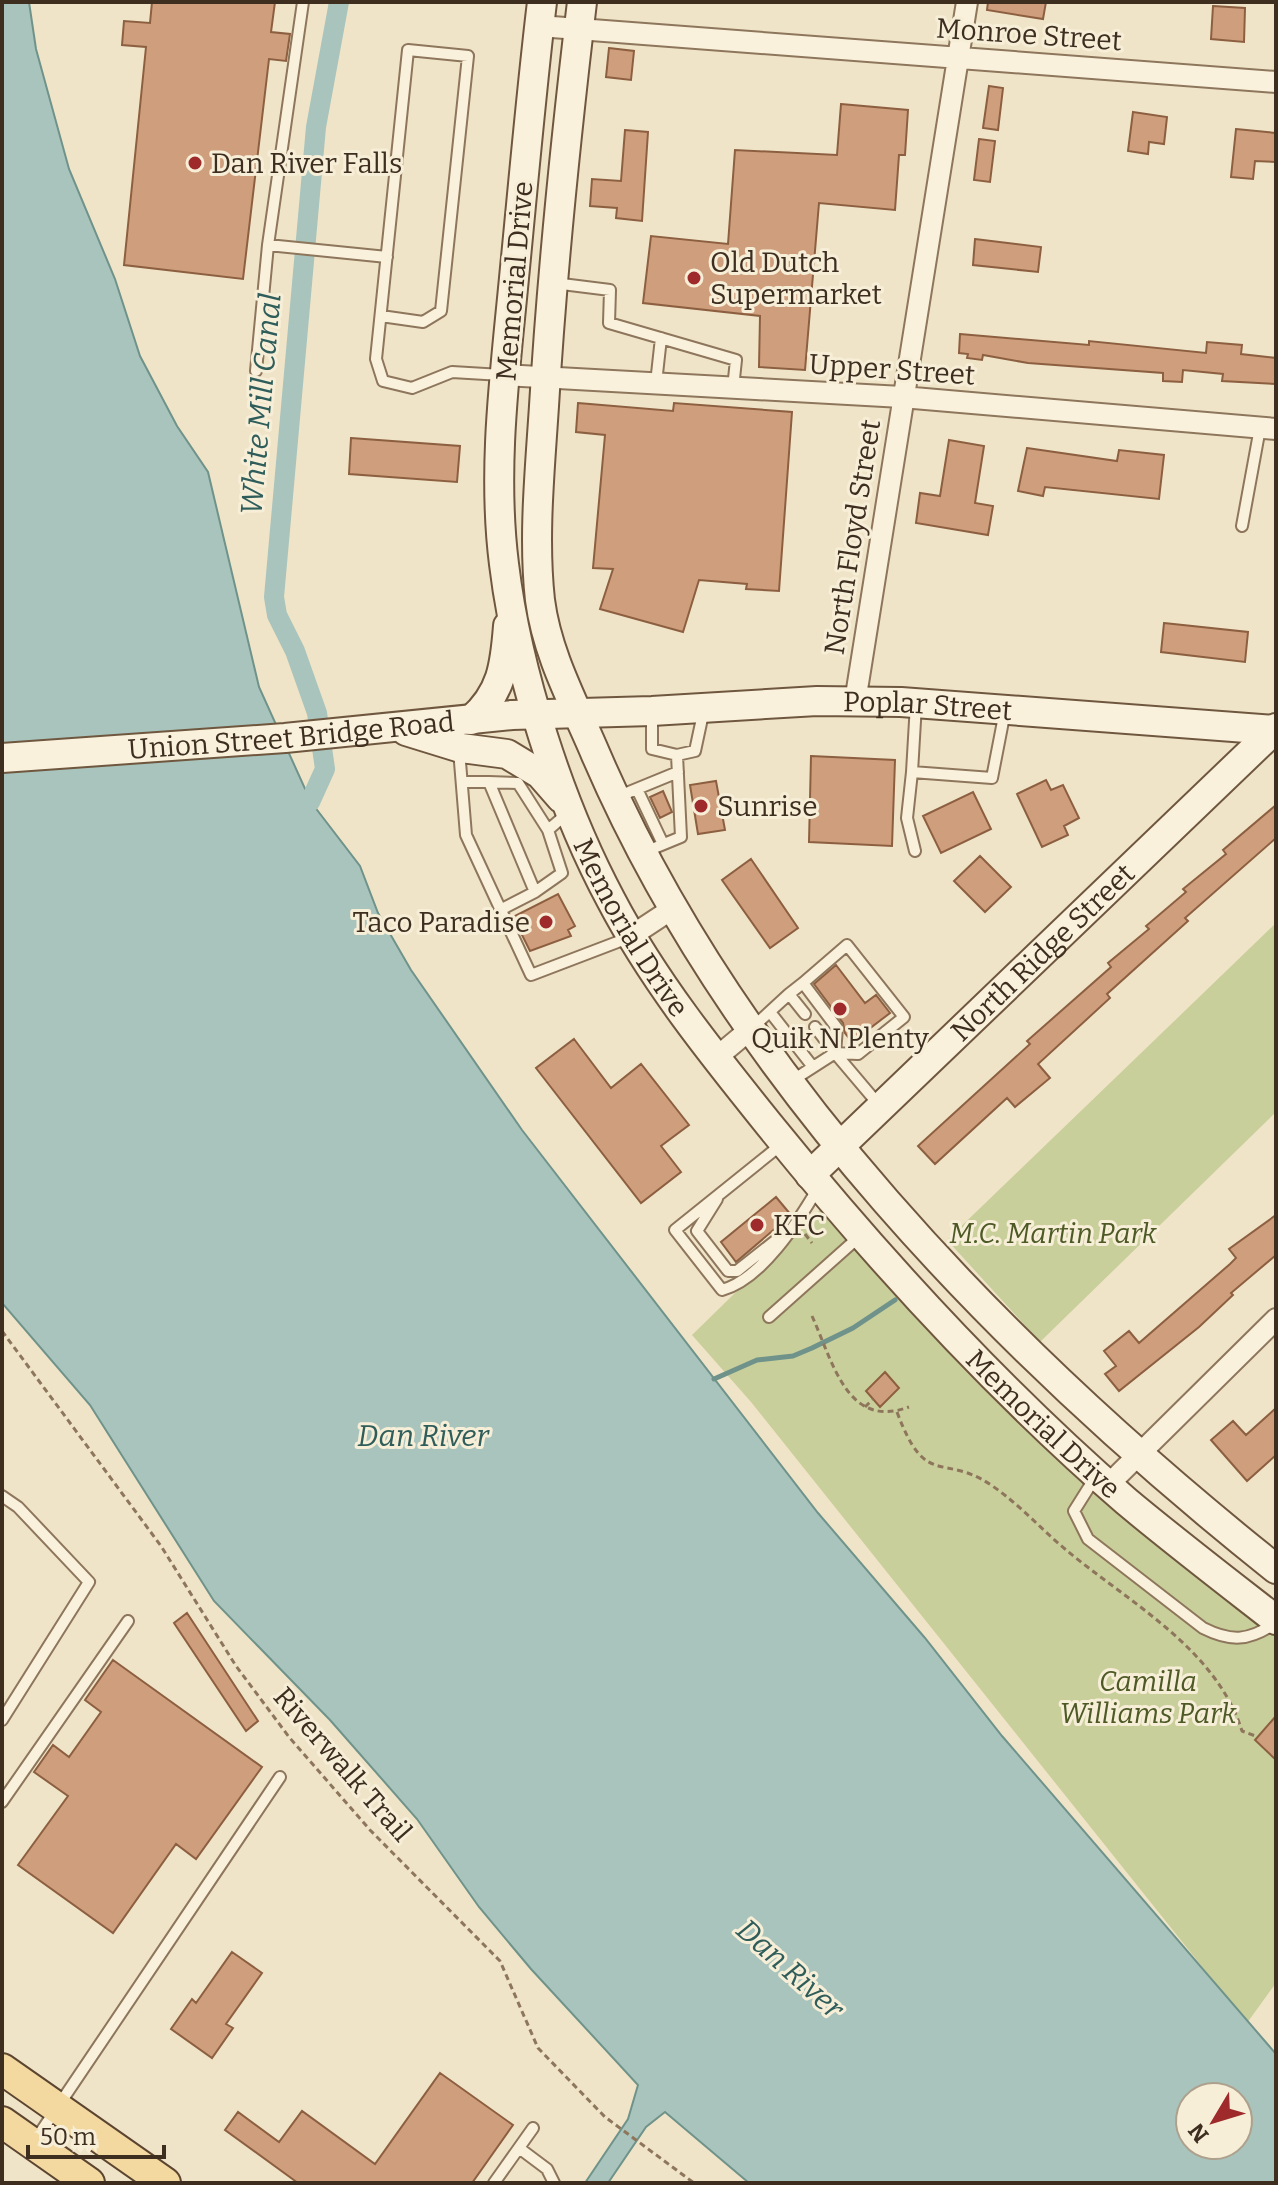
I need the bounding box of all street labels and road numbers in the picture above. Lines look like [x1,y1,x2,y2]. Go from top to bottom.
street label: Monroe Street [935,12,1123,57]
street label: Memorial Drive [489,180,540,382]
street label: Upper Street [808,347,976,392]
street label: North Floyd Street [818,417,887,657]
street label: Poplar Street [843,685,1013,727]
street label: Union Street Bridge Road [127,705,456,766]
street label: Memorial Drive [566,833,695,1023]
street label: North Ridge Street [944,857,1141,1048]
street label: Memorial Drive [959,1343,1127,1505]
street label: Riverwalk Trail [267,1680,419,1848]

